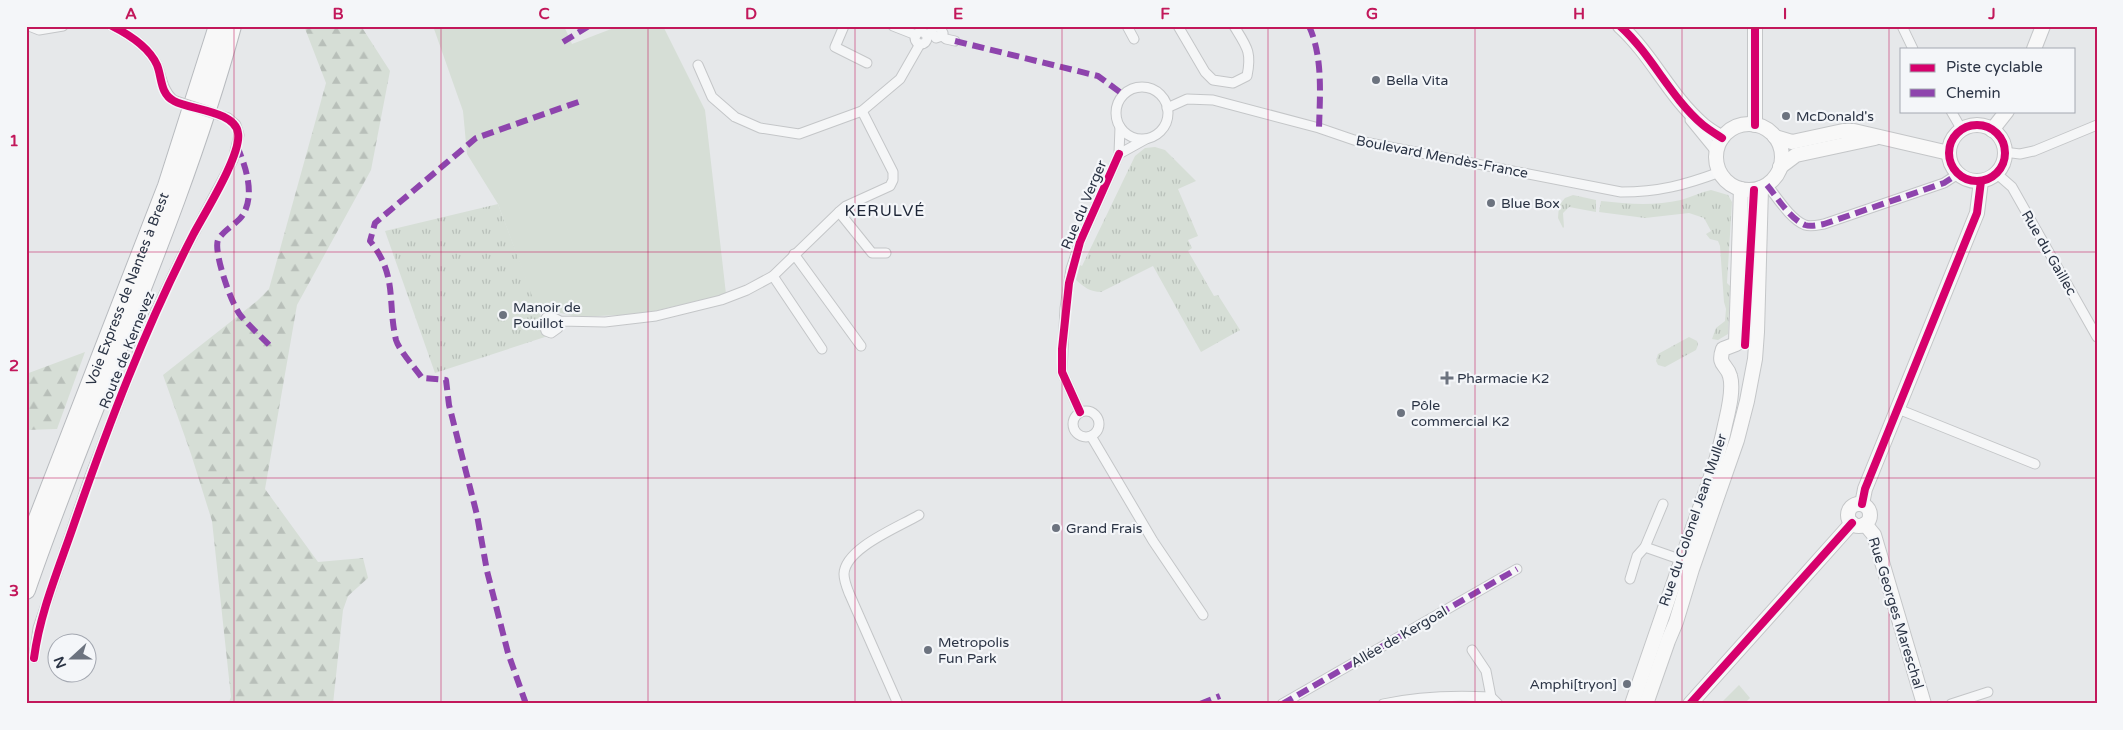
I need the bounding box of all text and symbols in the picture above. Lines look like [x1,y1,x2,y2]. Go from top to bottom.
text: A [125,4,137,24]
text: B [332,4,344,24]
text: C [538,4,550,24]
text: D [745,4,757,24]
text: E [953,4,963,24]
text: F [1160,4,1170,24]
text: G [1366,4,1378,24]
text: H [1573,4,1585,24]
text: I [1783,4,1787,24]
text: J [1987,4,1996,24]
legend [1900,48,2076,112]
text: Piste cyclable [1946,58,2043,76]
place label: Bella Vita [1386,72,1448,89]
marker: Bella Vita [1370,74,1382,86]
text: Chemin [1946,84,2001,102]
place label: McDonald's [1796,108,1874,125]
marker: McDonald's [1780,110,1792,122]
text: 1 [9,131,19,151]
street label: Boulevard Mendès-France [1354,132,1530,182]
street label: Rue du Verger [1058,157,1111,252]
street label: Voie Express de Nantes à Brest [82,189,172,388]
place label: Blue Box [1501,195,1560,212]
marker: Blue Box [1485,197,1497,209]
district label: KERULVÉ [844,201,926,221]
street label: Rue du Gaillec [2018,207,2080,299]
street label: Route de Kernevez [96,289,158,411]
place label: Manoir de Pouillot [513,299,581,332]
marker: Manoir de Pouillot [497,309,509,321]
text: 2 [9,356,19,376]
place label: Pharmacie K2 [1457,370,1549,387]
marker: Pharmacie K2 [1441,372,1453,384]
place label: Pôle commercial K2 [1411,397,1510,430]
marker: Pôle commercial K2 [1395,407,1407,419]
street label: Rue du Colonel Jean Muller [1655,431,1731,608]
place label: Grand Frais [1066,520,1143,537]
marker: Grand Frais [1050,522,1062,534]
street label: Rue Georges Mareschal [1865,535,1927,691]
text: 3 [9,581,19,601]
street label: Allée de Kergoal [1348,603,1450,671]
north arrow [48,632,98,682]
place label: Metropolis Fun Park [938,634,1010,667]
marker: Metropolis Fun Park [922,644,934,656]
text: N [50,654,70,671]
place label: Amphi[tryon] [1529,676,1617,693]
marker: Amphi[tryon] [1621,678,1633,690]

